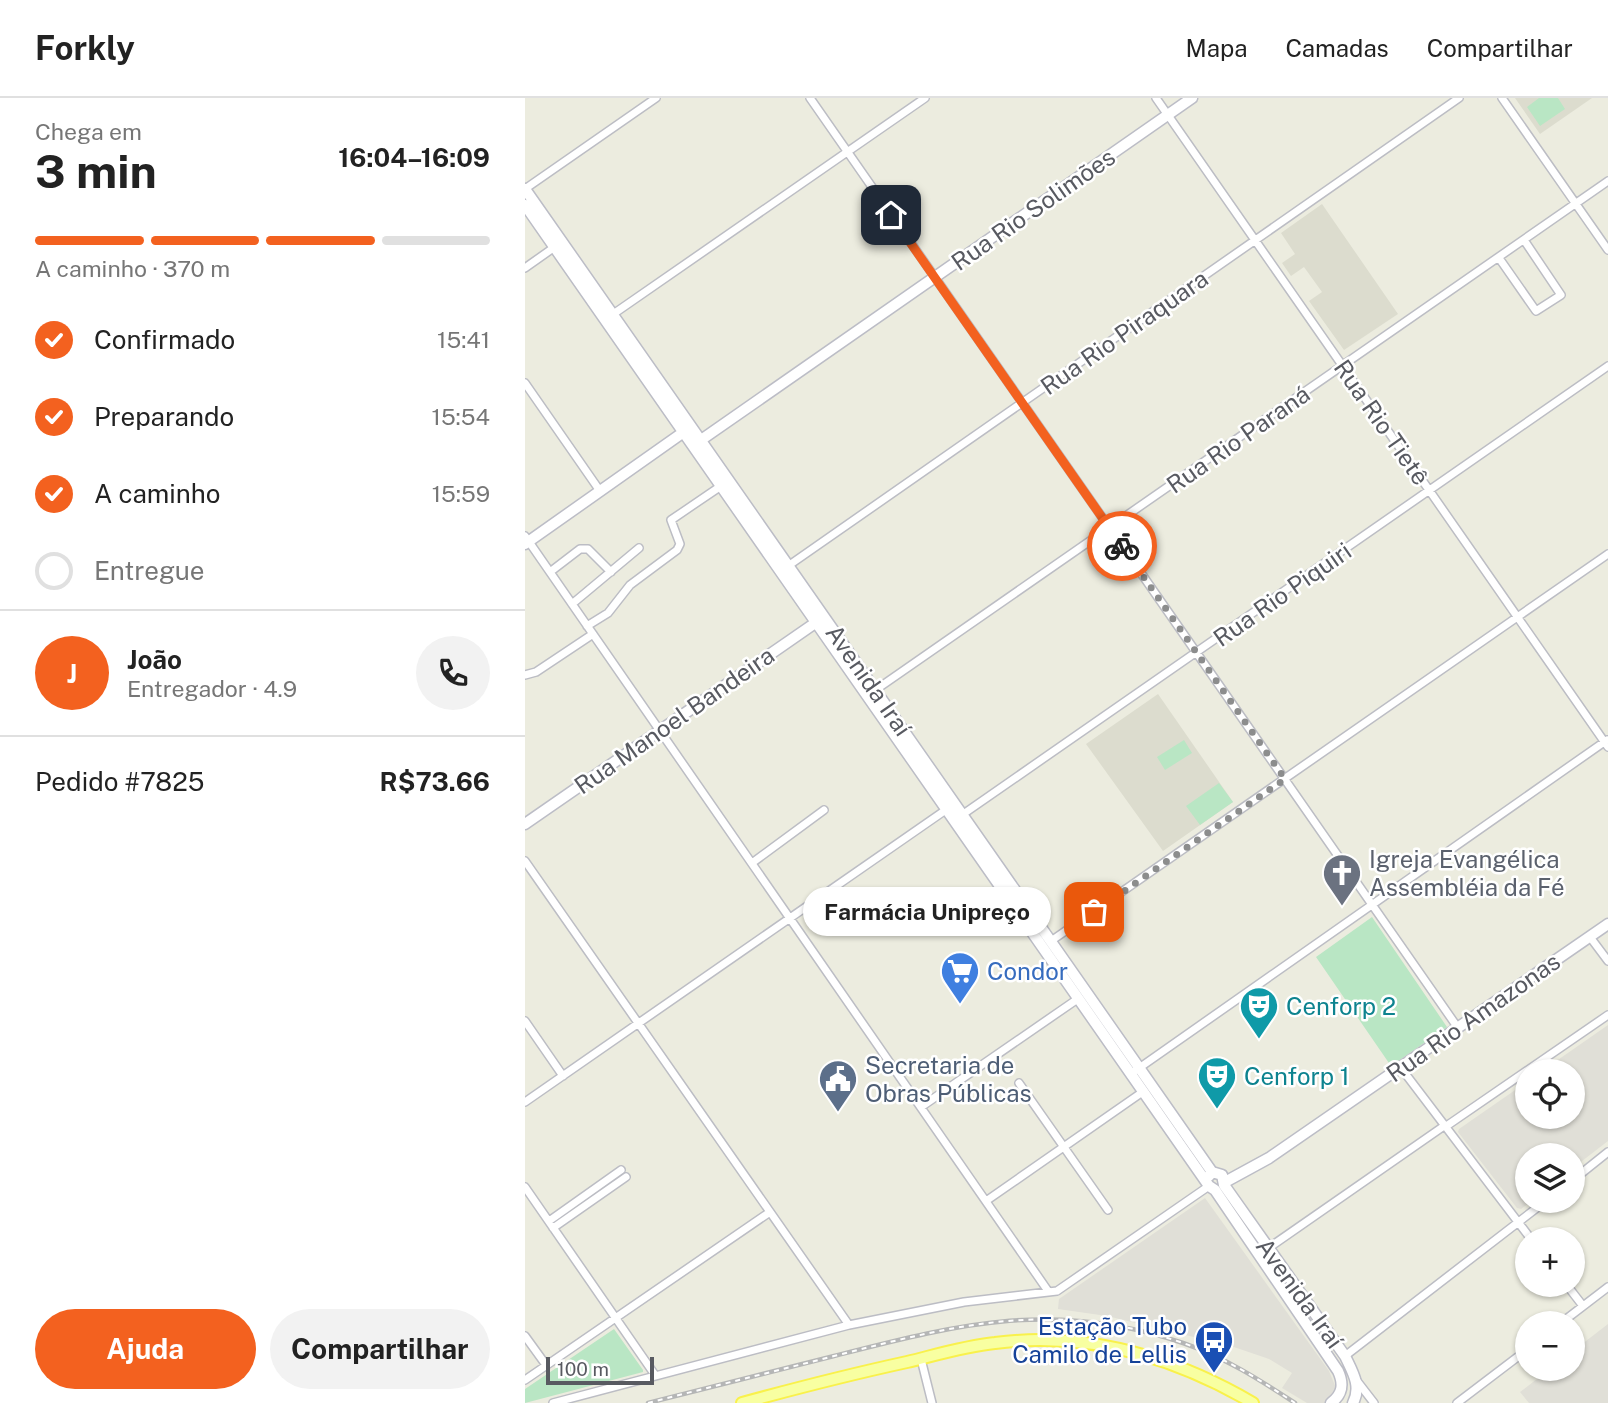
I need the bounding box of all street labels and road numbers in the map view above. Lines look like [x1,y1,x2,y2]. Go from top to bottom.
street label: Rua Rio Solimões [946,142,1120,276]
street label: Rua Rio Piraquara [1035,264,1213,400]
street label: Rua Rio Tietê [1329,354,1435,490]
street label: Rua Rio Paraná [1161,379,1315,499]
street label: Rua Rio Piquiri [1208,536,1356,652]
street label: Avenida Iraí [821,619,918,742]
street label: Rua Manoel Bandeira [569,641,779,799]
street label: Rua Rio Amazonas [1381,947,1565,1087]
street label: Avenida Iraí [1251,1233,1350,1354]

